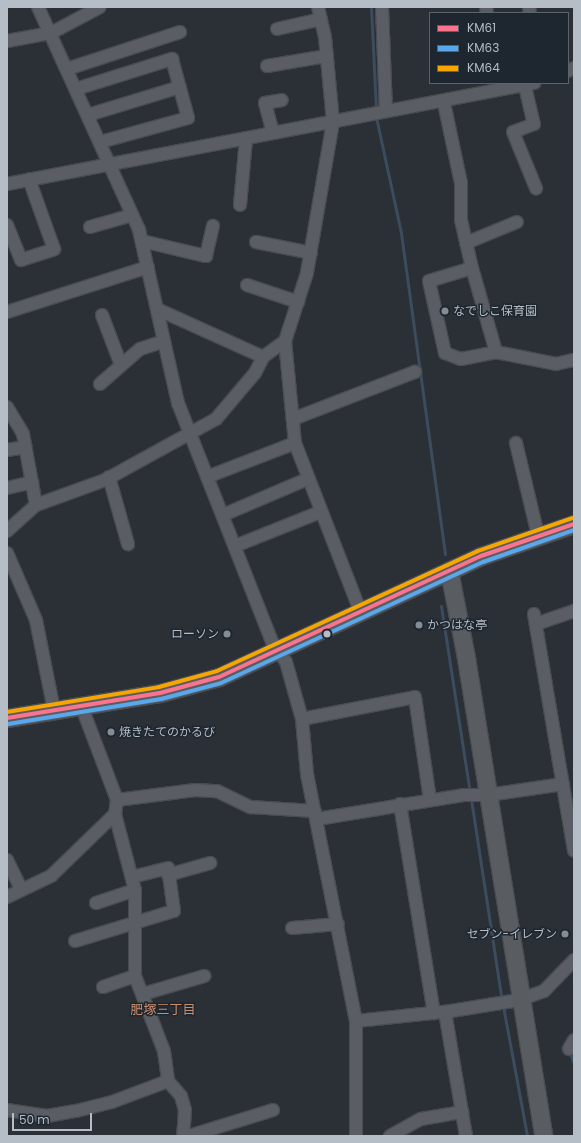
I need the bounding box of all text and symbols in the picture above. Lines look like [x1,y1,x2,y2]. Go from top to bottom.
legend [429,12,569,84]
text: KM61 [467,19,496,36]
text: KM63 [467,39,499,56]
text: KM64 [467,59,500,76]
place label: なでしこ保育園 [453,304,537,318]
marker: なでしこ保育園 [440,306,450,316]
place label: かつはな亭 [427,618,487,632]
marker: かつはな亭 [414,620,424,630]
place label: ローソン [171,627,219,641]
marker: ローソン [222,629,232,639]
unlabelled marker [322,629,332,639]
place label: 焼きたてのかるび [119,725,215,739]
marker: 焼きたてのかるび [106,727,116,737]
place label: セブン-イレブン [466,927,557,941]
marker: セブン-イレブン [560,929,570,939]
district label: 肥塚三丁目 [131,1002,195,1018]
scale bar [14,1105,94,1131]
text: 50 m [19,1111,50,1128]

